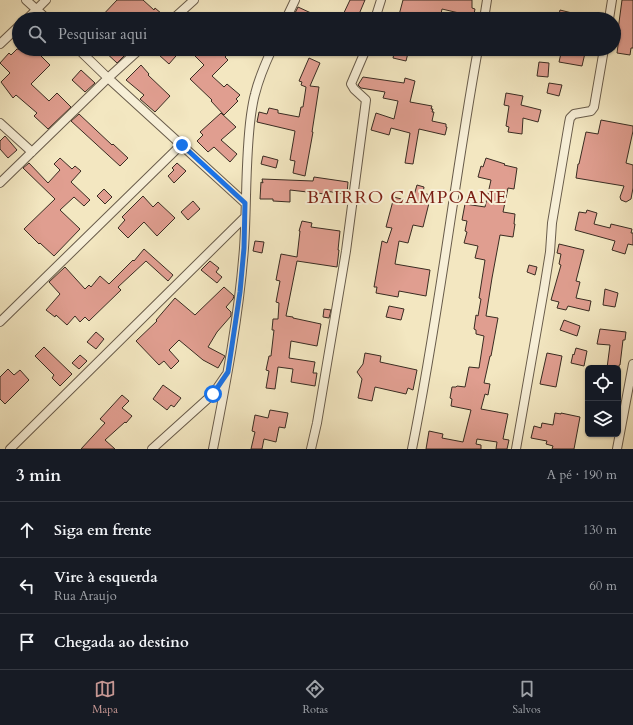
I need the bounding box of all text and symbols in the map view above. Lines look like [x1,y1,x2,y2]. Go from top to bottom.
search box [12,12,621,56]
icon: search [26,23,48,45]
text: Pesquisar aqui [58,24,147,44]
route end [173,136,191,154]
district label: BAIRRO CAMPOANE [307,185,507,210]
map controls [585,365,621,437]
button: locate [585,365,621,401]
route start [204,385,222,403]
button: layers [585,401,621,437]
text: 3 min [16,464,61,487]
text: A pé · 190 m [547,466,617,484]
icon: ahead [16,519,38,541]
text: Siga em frente [54,520,152,540]
text: 130 m [583,521,617,539]
text: Vire à esquerda [54,567,158,587]
icon: left [16,575,38,597]
text: 60 m [589,577,617,595]
text: Rua Araujo [54,587,117,605]
icon: arrive [16,631,38,653]
text: Chegada ao destino [54,632,189,652]
tab: Mapa [92,678,118,717]
tab: Rotas [302,678,328,717]
tab: Salvos [512,678,541,717]

